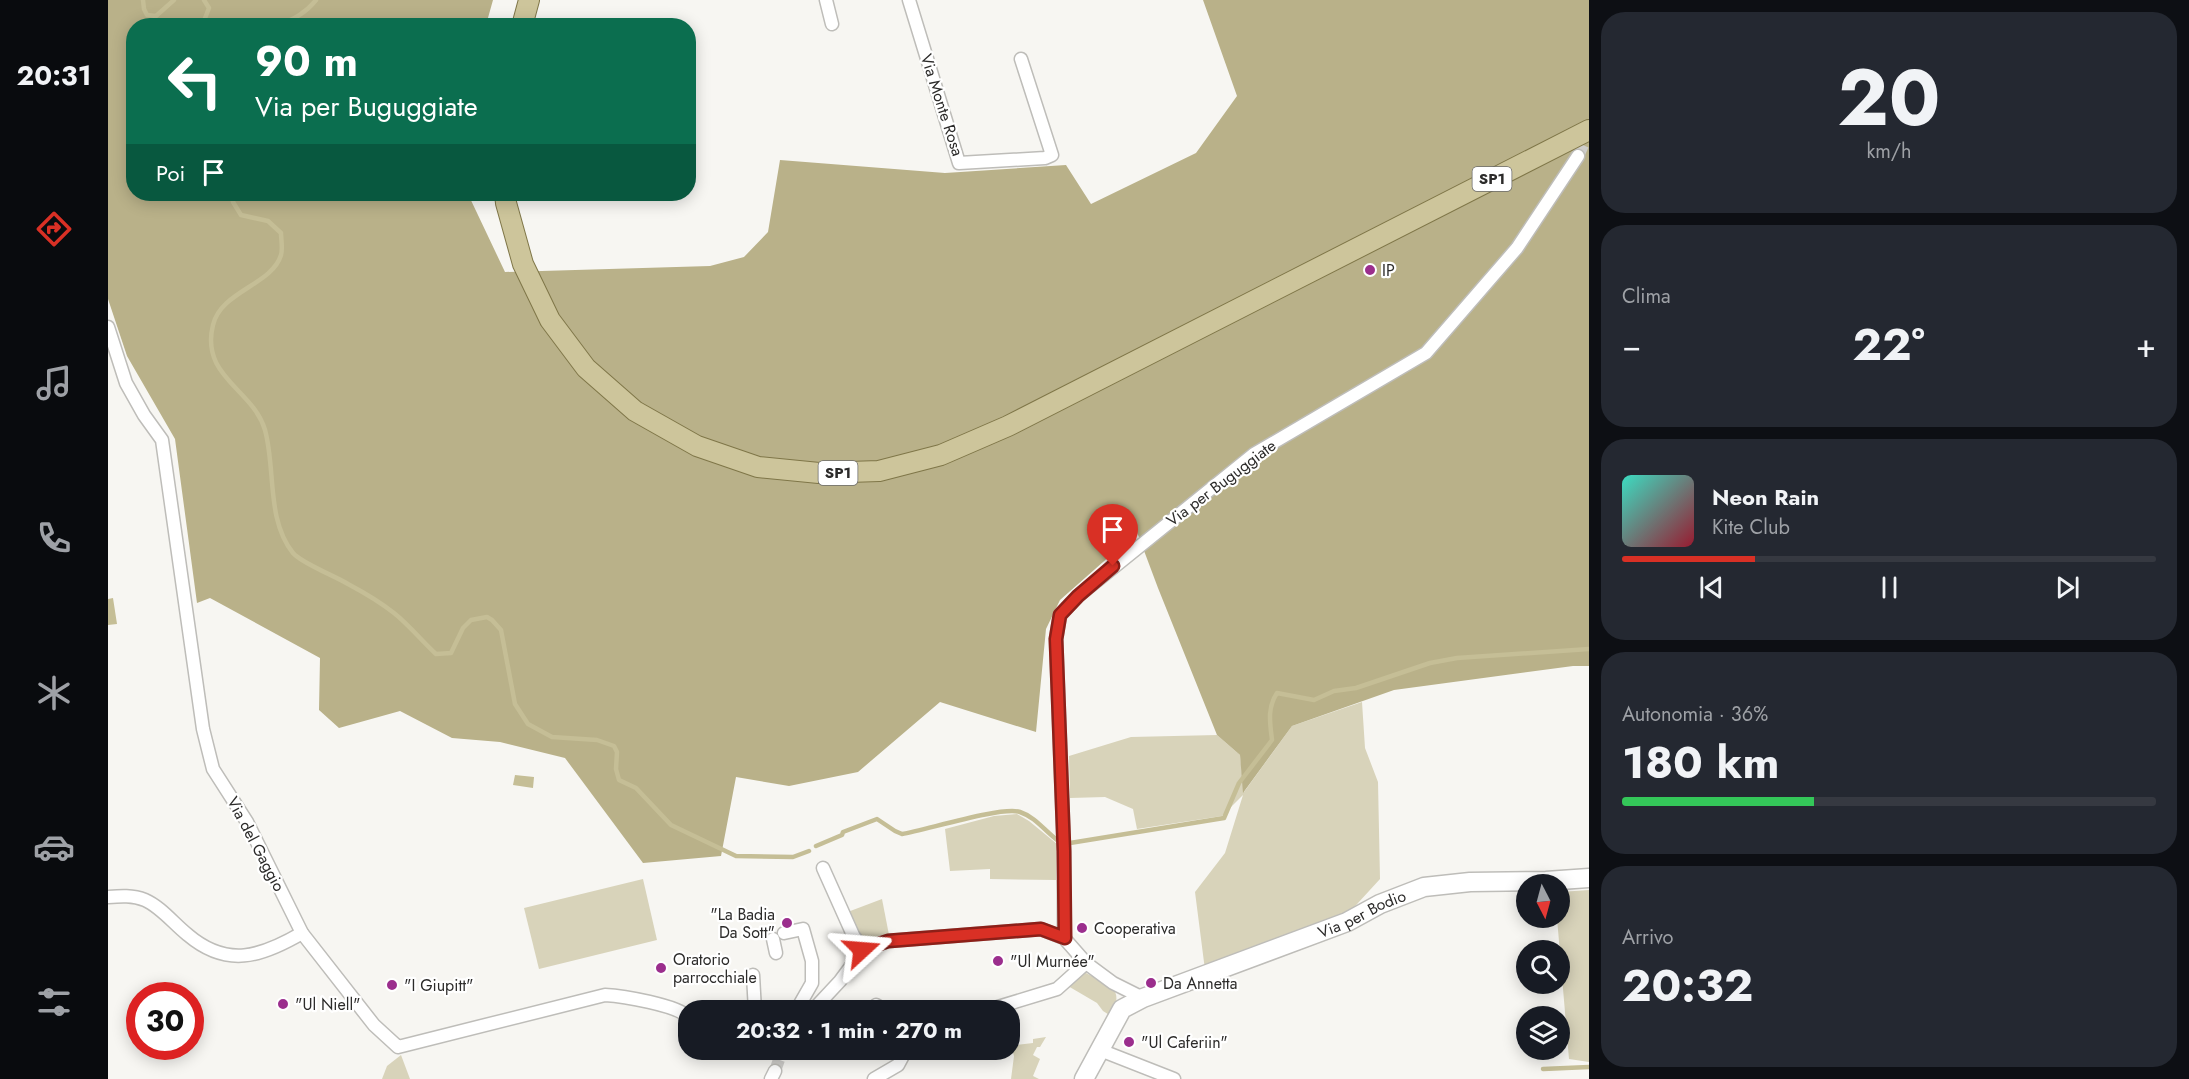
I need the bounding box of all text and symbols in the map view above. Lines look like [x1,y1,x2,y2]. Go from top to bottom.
text: 90 m [255,31,358,92]
icon: left [156,42,234,120]
text: 20 [1838,42,1940,154]
street label: Via Monte Rosa [915,51,969,159]
text: 20:31 [17,56,91,95]
text: Via per Buguggiate [255,87,478,126]
text: km/h [1866,137,1912,166]
icon: arrive [197,156,230,189]
text: Poi [156,157,185,189]
road number: SP1 [1472,167,1512,191]
icon: directions [33,208,75,250]
place label: IP [1382,259,1395,282]
marker: IP [1363,263,1377,277]
text: Clima [1622,282,1671,311]
text: 22° [1852,312,1925,377]
text: − [1622,322,1641,369]
text: + [2136,322,2156,369]
icon: music [33,362,75,404]
street label: Via per Buguggiate [1161,434,1281,532]
road number: SP1 [818,461,858,485]
text: Neon Rain [1712,481,1819,513]
pin [1087,504,1138,566]
icon: arrive [1096,513,1129,546]
text: Kite Club [1712,513,1790,542]
icon: phone [33,517,75,559]
icon: previous [1695,571,1728,604]
icon: pause [1873,571,1906,604]
icon: next [2051,571,2084,604]
icon: climate [33,672,75,714]
text: Autonomia · 36% [1622,700,1768,729]
text: 180 km [1622,730,1779,795]
street label: Via del Gaggio [221,793,291,896]
icon: car [33,826,75,868]
north arrow [1516,874,1570,928]
map controls [1516,874,1570,1060]
street label: Via per Bodio [1315,884,1409,943]
place label: "La Badia Da Sott" [710,903,775,944]
marker: "La Badia Da Sott" [780,916,794,930]
place label: Cooperativa [1094,917,1176,940]
position arrow [830,918,894,982]
marker: Cooperativa [1075,921,1089,935]
text: Arrivo [1622,923,1674,952]
button: search [1516,940,1570,994]
place label: Oratorio parrocchiale [673,948,757,989]
place label: "Ul Murnée" [1010,950,1095,973]
text: 20:32 [1622,953,1753,1018]
marker: "Ul Murnée" [991,954,1005,968]
marker: Oratorio parrocchiale [654,961,668,975]
place label: Da Annetta [1163,972,1237,995]
place label: "I Giupitt" [404,974,474,997]
marker: Da Annetta [1144,976,1158,990]
marker: "I Giupitt" [385,978,399,992]
icon: filters [33,981,75,1023]
speed limit sign: 30 [126,982,204,1060]
place label: "Ul Niell" [295,993,361,1016]
marker: "Ul Niell" [276,997,290,1011]
button: layers [1516,1006,1570,1060]
text: 20:32 · 1 min · 270 m [736,1014,962,1046]
place label: "Ul Caferiin" [1141,1031,1228,1054]
marker: "Ul Caferiin" [1122,1035,1136,1049]

